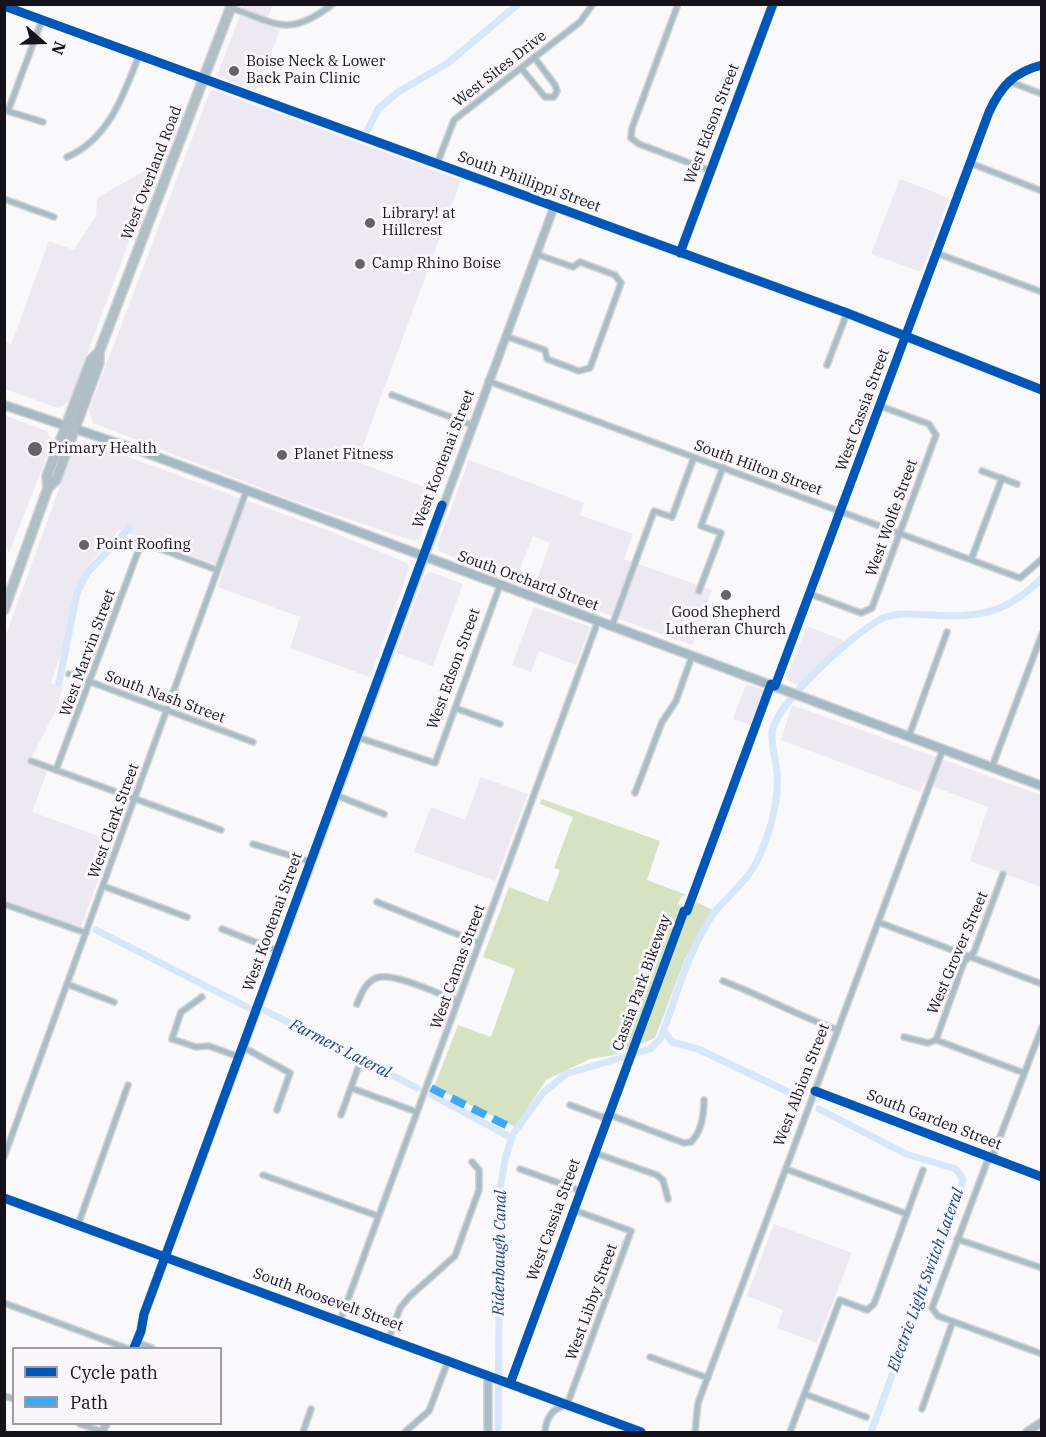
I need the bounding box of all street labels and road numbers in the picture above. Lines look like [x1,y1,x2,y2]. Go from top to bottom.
street label: West Sites Drive [450,27,550,111]
street label: West Edson Street [681,61,743,187]
street label: West Overland Road [118,104,186,242]
street label: South Phillippi Street [455,148,603,216]
street label: West Cassia Street [833,346,893,474]
street label: West Kootenai Street [409,387,479,531]
street label: South Hilton Street [692,437,824,499]
street label: West Wolfe Street [862,457,922,579]
street label: South Orchard Street [455,547,601,615]
street label: West Marvin Street [57,587,119,719]
street label: West Edson Street [424,606,484,732]
street label: South Nash Street [102,667,228,727]
street label: West Clark Street [85,761,143,881]
street label: West Kootenai Street [239,850,307,994]
street label: West Grover Street [924,889,992,1017]
street label: West Camas Street [427,902,489,1032]
street label: Cassia Park Bikeway [609,912,675,1054]
street label: West Albion Street [770,1021,834,1149]
street label: South Garden Street [864,1086,1004,1154]
street label: West Cassia Street [524,1156,584,1284]
street label: West Libby Street [563,1241,621,1363]
street label: South Roosevelt Street [251,1264,405,1336]

